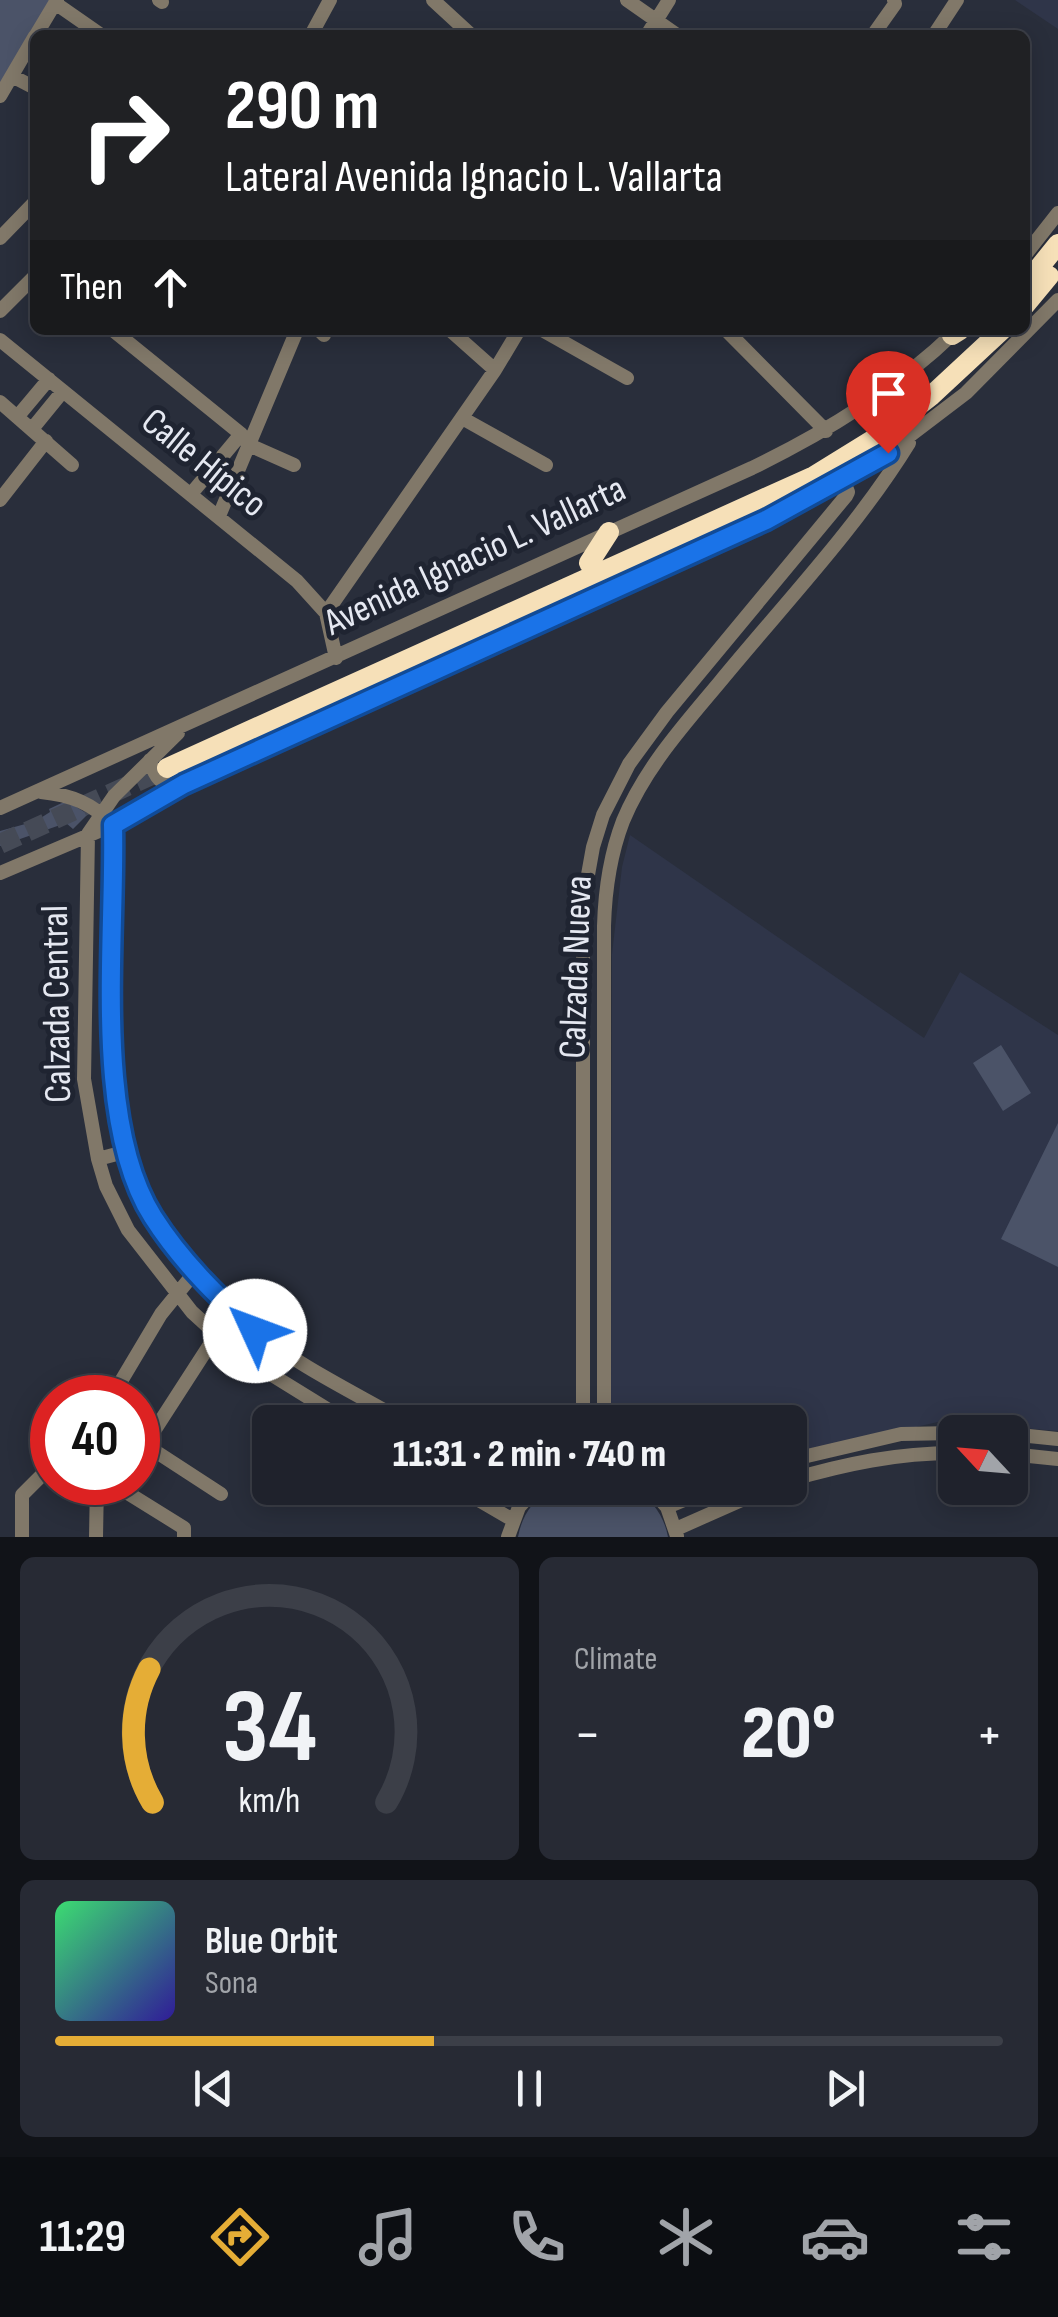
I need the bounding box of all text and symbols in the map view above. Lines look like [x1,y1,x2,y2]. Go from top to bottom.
text: 290 m [225,65,380,149]
icon: right [60,70,190,200]
text: Lateral Avenida Ignacio L. Vallarta [225,150,723,205]
icon: ahead [143,260,198,315]
text: Then [60,265,123,310]
pin [846,351,931,454]
icon: arrive [861,366,916,421]
street label: Calle Hípico [132,399,276,527]
street label: Avenida Ignacio L. Vallarta [316,466,633,646]
street label: Calzada Nueva [550,875,602,1059]
street label: Calzada Central [33,905,81,1103]
position arrow [203,1279,307,1383]
speed limit sign: 40 [30,1375,160,1505]
north arrow [938,1415,1028,1505]
map controls [938,1415,1028,1505]
text: 11:31 · 2 min · 740 m [393,1432,666,1477]
text: Climate [574,1640,657,1679]
text: 34 [222,1666,317,1791]
text: 20° [741,1689,836,1780]
text: − [574,1702,601,1769]
text: + [976,1702,1003,1769]
text: km/h [239,1780,300,1823]
text: Blue Orbit [205,1919,338,1964]
text: Sona [205,1964,258,2003]
icon: previous [186,2061,241,2116]
icon: pause [502,2061,557,2116]
icon: next [818,2061,873,2116]
icon: directions [205,2202,275,2272]
icon: music [353,2202,423,2272]
icon: phone [502,2202,572,2272]
icon: climate [651,2202,721,2272]
icon: car [800,2202,870,2272]
icon: filters [949,2202,1019,2272]
text: 11:29 [39,2210,126,2265]

